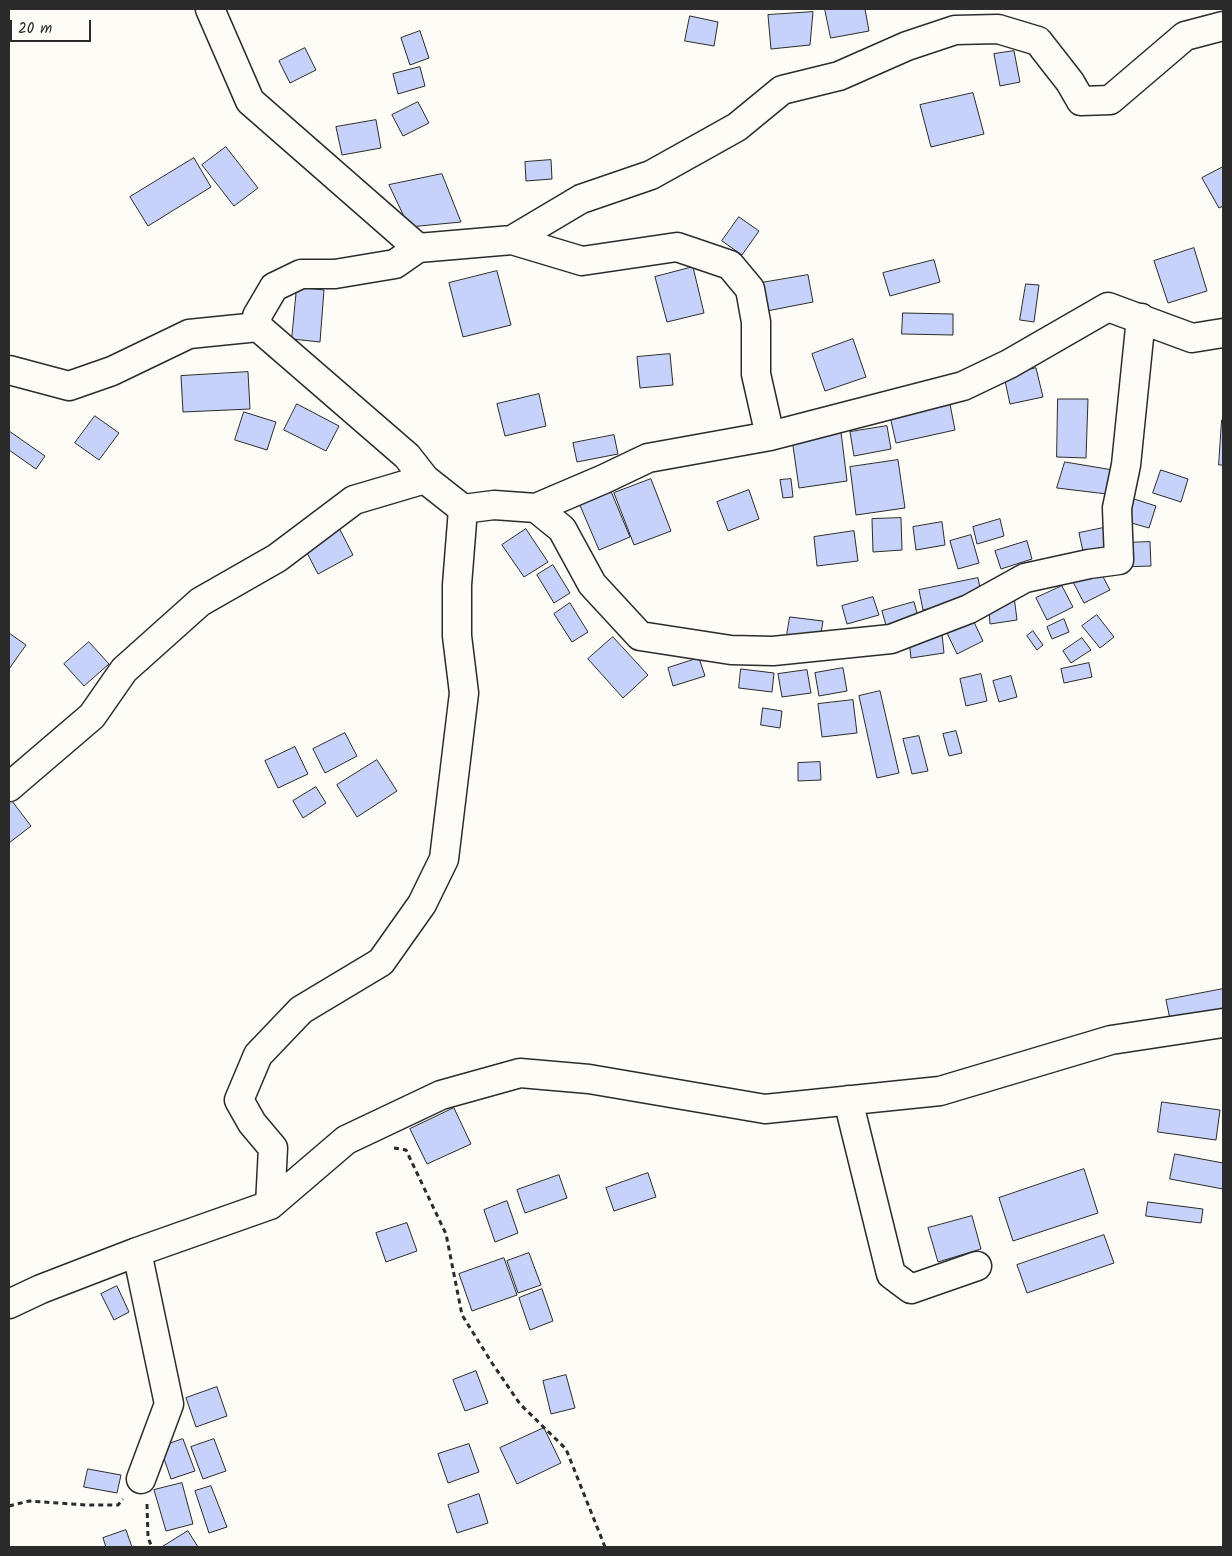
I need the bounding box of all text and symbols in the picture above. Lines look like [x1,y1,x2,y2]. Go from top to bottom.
scale bar [12,10,94,42]
text: 20 m [18,17,52,41]

